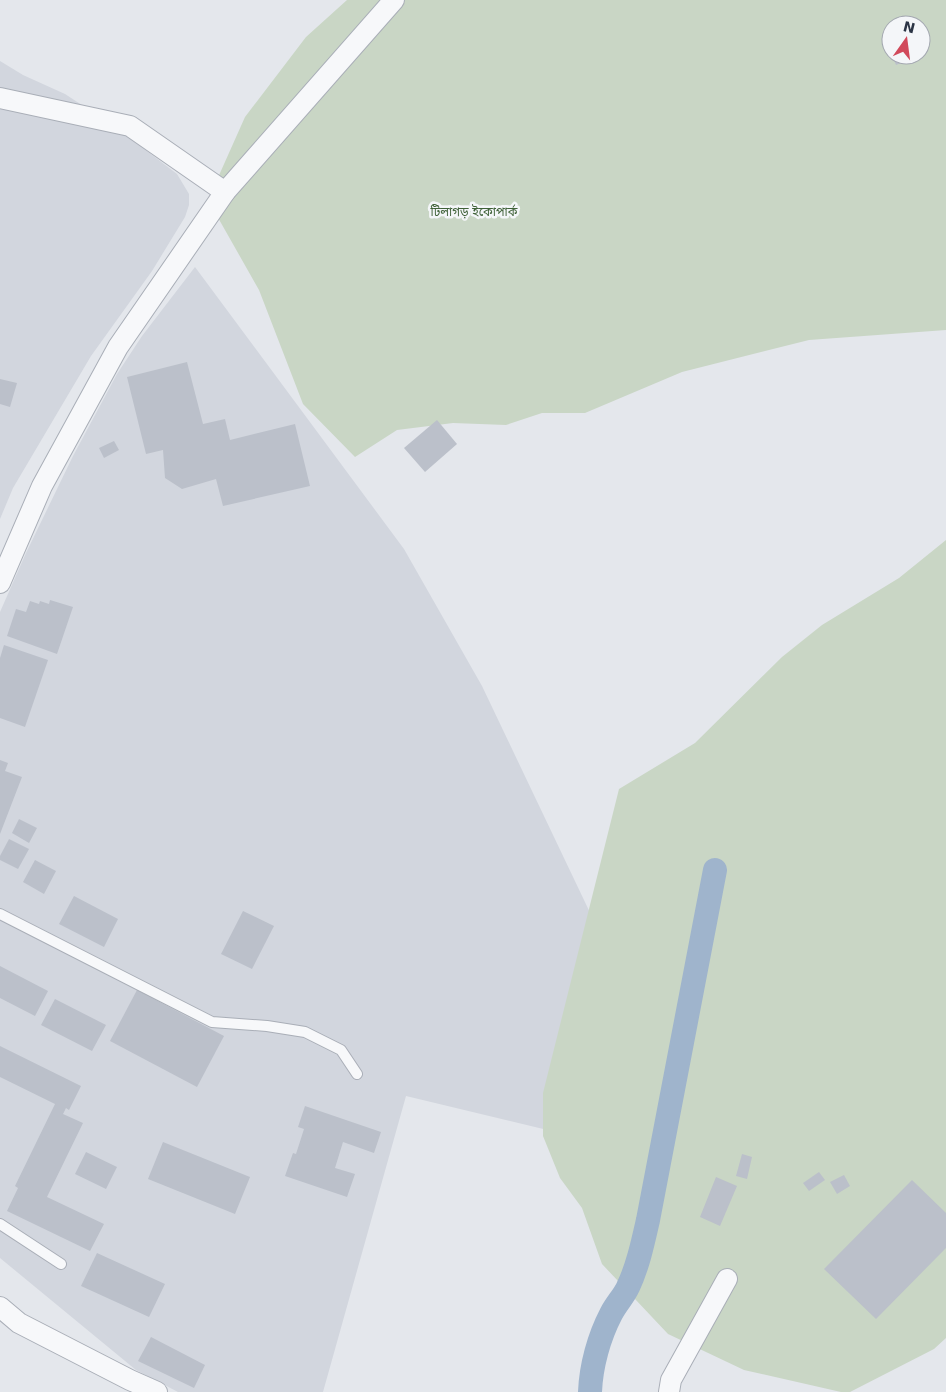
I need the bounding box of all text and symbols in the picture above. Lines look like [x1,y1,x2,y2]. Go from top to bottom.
north arrow [881,15,931,65]
text: N [902,18,917,37]
park label: টিলাগড় ইকোপার্ক [430,204,518,219]

